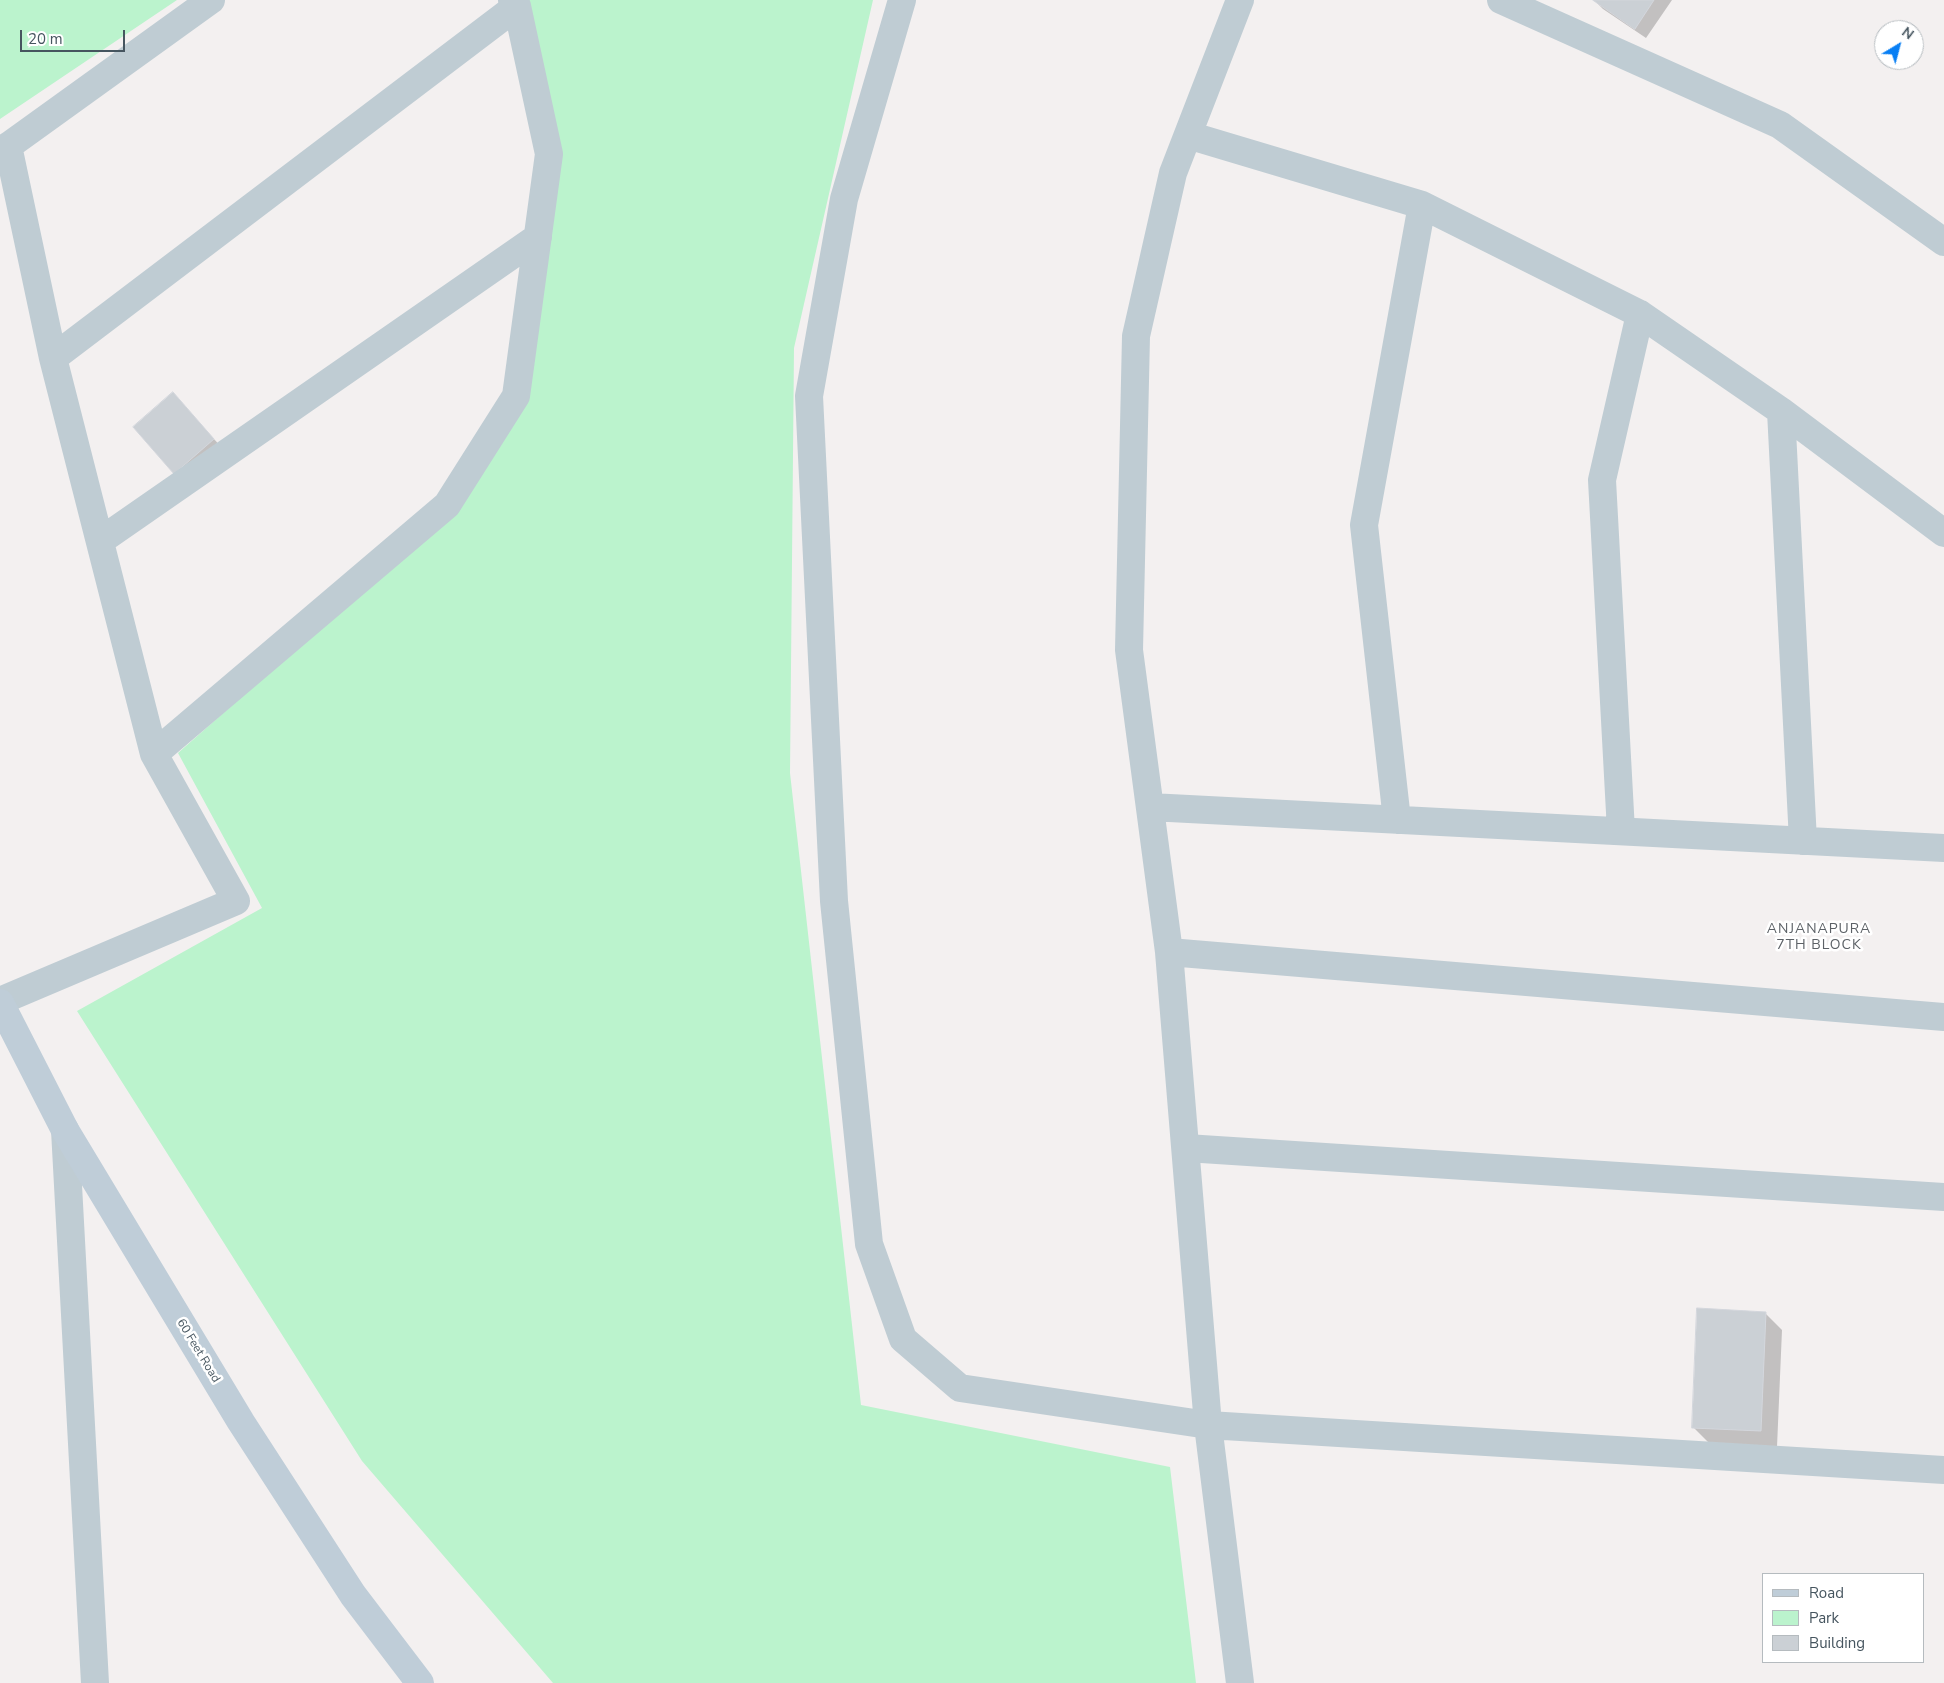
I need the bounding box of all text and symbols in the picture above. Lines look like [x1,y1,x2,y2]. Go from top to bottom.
scale bar [22,20,128,52]
north arrow [1874,20,1924,70]
text: N [1898,23,1918,44]
text: 20 m [28,29,63,49]
district label: ANJANAPURA 7TH BLOCK [1766,922,1872,954]
street label: 60 Feet Road [173,1317,223,1385]
legend [1762,1573,1924,1663]
text: Road [1809,1583,1844,1603]
text: Park [1809,1608,1839,1628]
text: Building [1809,1633,1865,1653]

